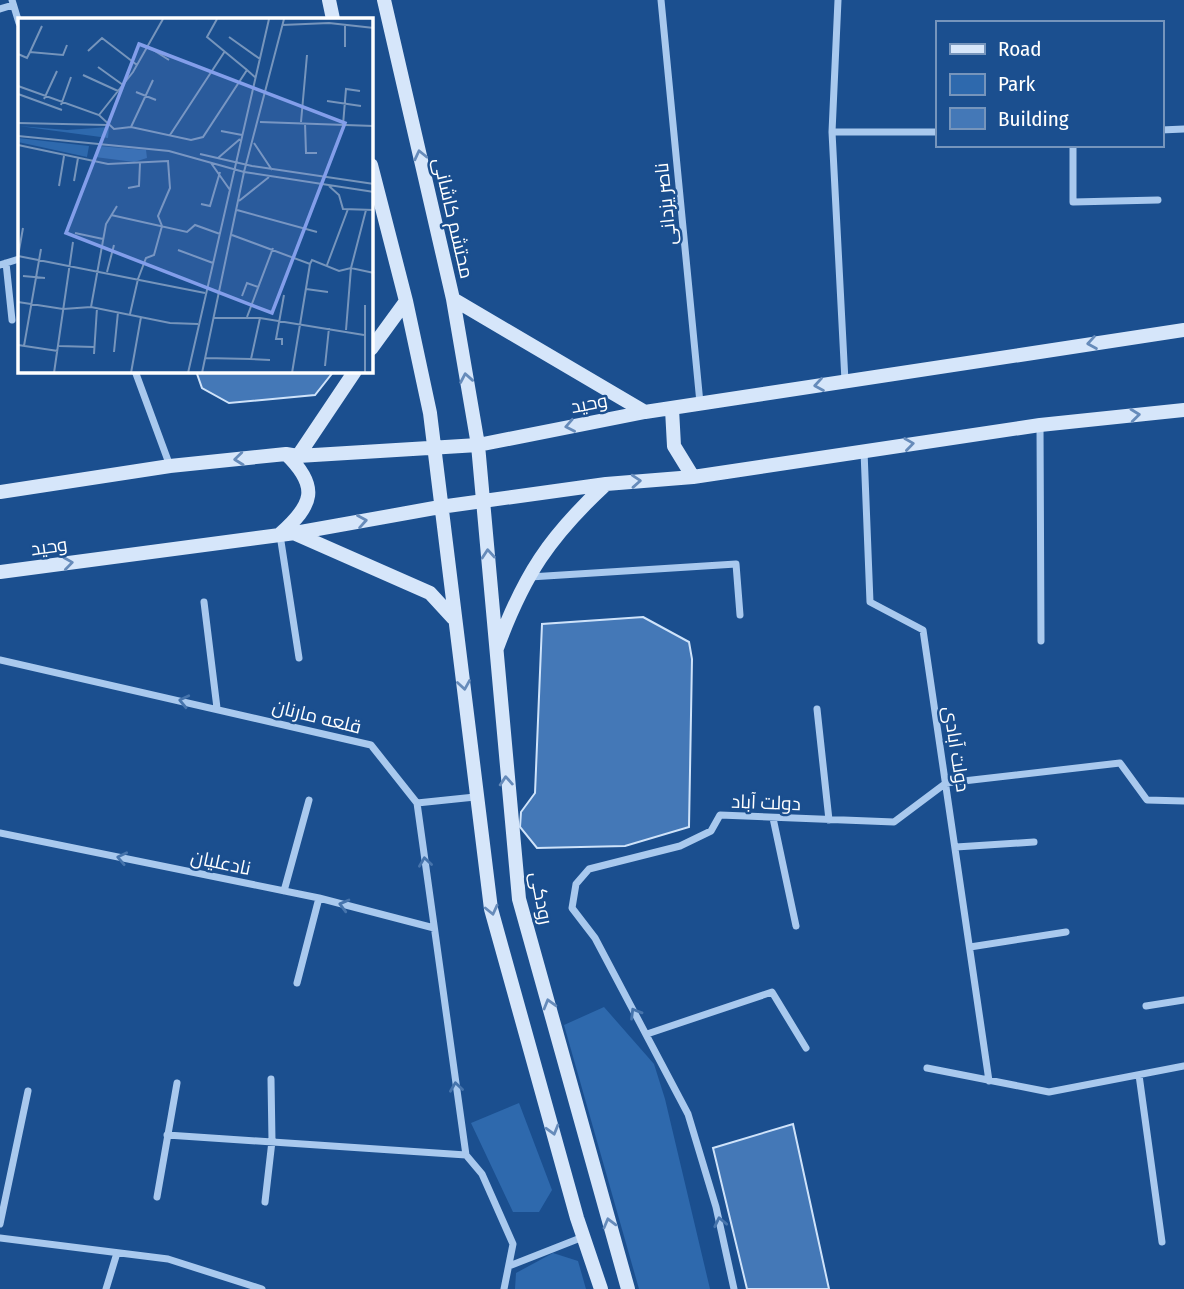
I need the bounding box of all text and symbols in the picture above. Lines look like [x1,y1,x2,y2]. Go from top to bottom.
inset map [18,18,373,373]
legend [936,21,1163,147]
text: Road [998,36,1042,62]
text: Park [998,71,1036,97]
text: Building [998,106,1069,132]
one-way arrow [414,150,428,162]
street label: محتشم کاشانی [426,155,479,281]
street label: ناصر یزدانی [650,162,681,246]
one-way arrow [1086,336,1098,351]
one-way arrow [459,372,474,384]
one-way arrow [813,377,825,392]
street label: وحید [569,389,609,418]
one-way arrow [1130,408,1141,423]
one-way arrow [564,418,576,433]
one-way arrow [904,437,915,452]
one-way arrow [233,451,244,466]
one-way arrow [630,474,641,489]
one-way arrow [356,514,368,529]
street label: وحید [29,533,69,560]
one-way arrow [481,549,496,560]
one-way arrow [62,556,73,571]
one-way arrow [456,679,471,691]
one-way arrow [178,694,190,709]
street label: قلعه مارنان [270,694,364,739]
street label: دولت آبادی [938,704,975,794]
one-way arrow [499,775,514,786]
street label: دولت آباد [731,790,801,815]
street label: نادعلیان [189,845,253,880]
one-way arrow [116,851,128,866]
one-way arrow [417,856,432,868]
street label: رودکی [525,870,558,926]
one-way arrow [338,899,350,913]
one-way arrow [484,904,499,916]
one-way arrow [542,998,557,1010]
one-way arrow [630,1007,643,1020]
one-way arrow [449,1081,464,1093]
one-way arrow [544,1123,559,1135]
one-way arrow [713,1216,728,1228]
one-way arrow [603,1217,618,1229]

